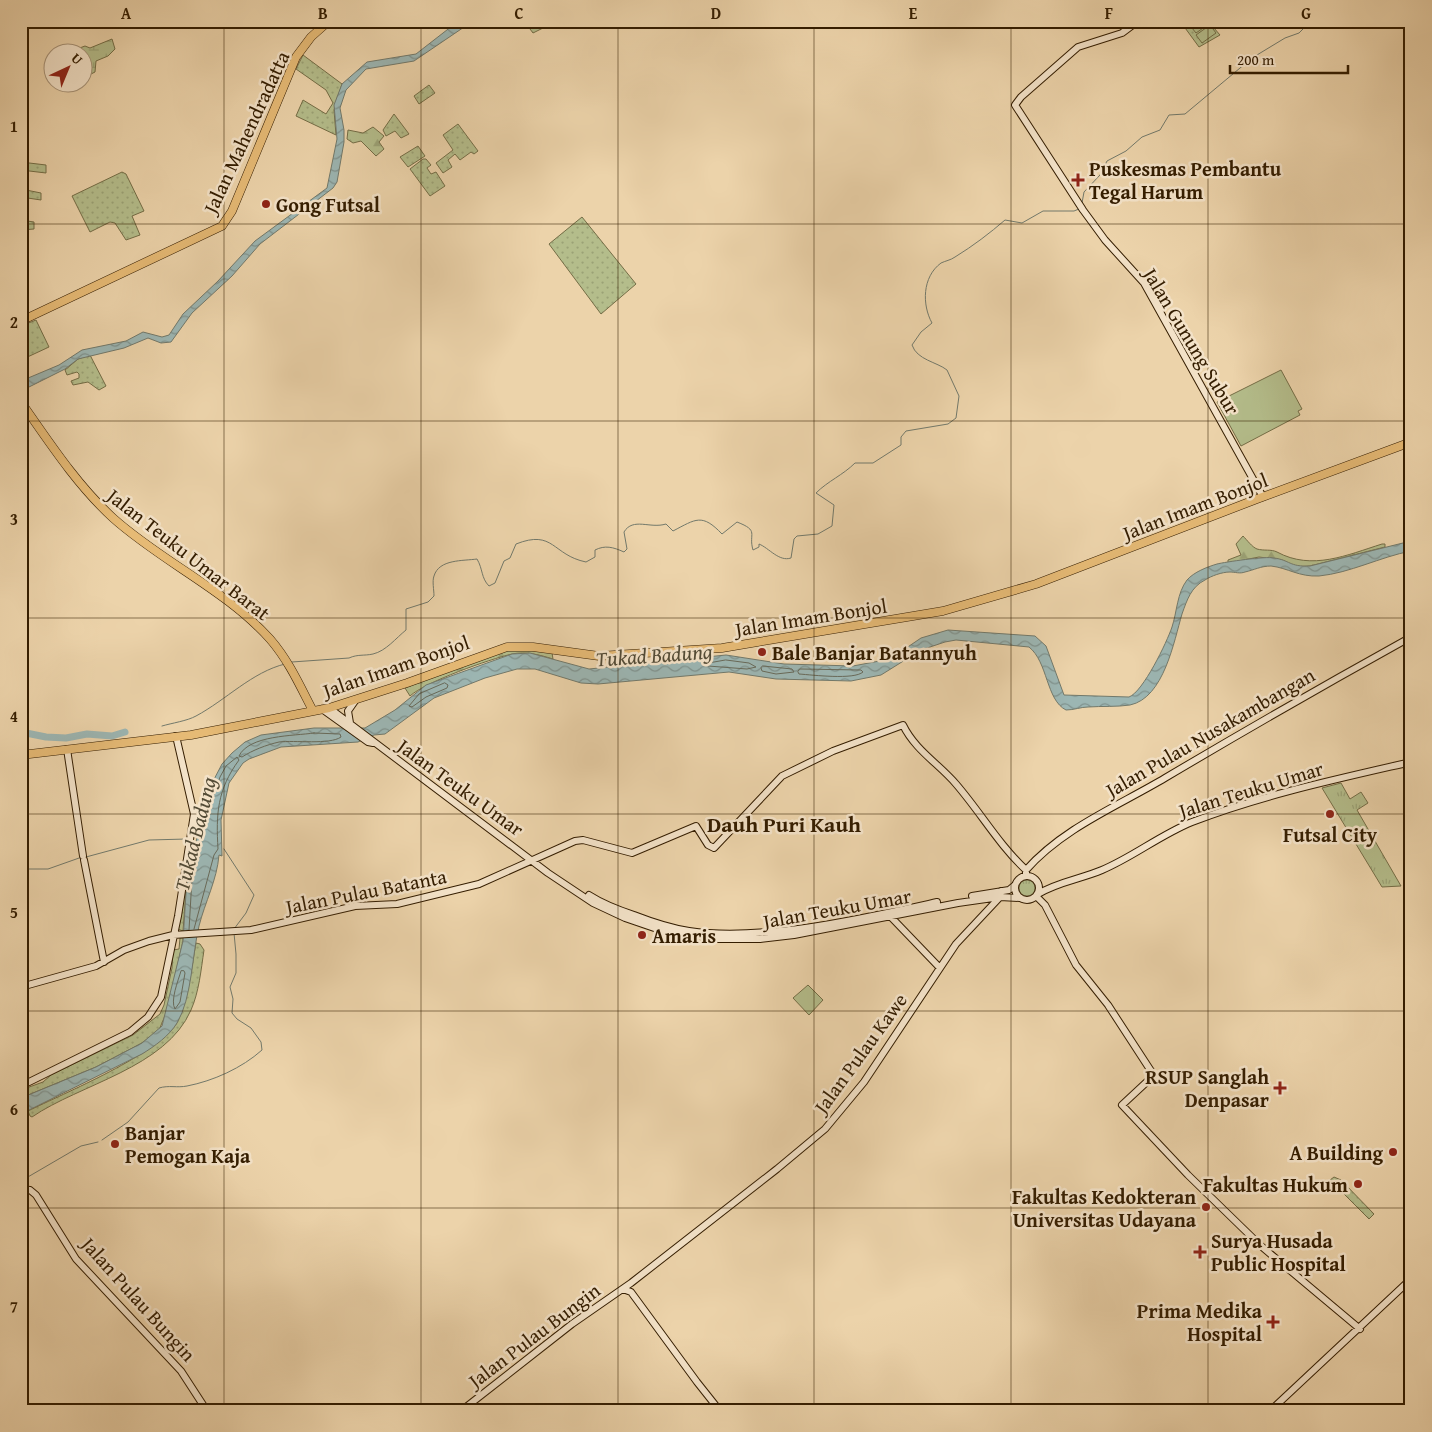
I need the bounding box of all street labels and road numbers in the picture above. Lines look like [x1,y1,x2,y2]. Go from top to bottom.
street label: Jalan Mahendradatta [194,46,297,221]
street label: Jalan Gunung Subur [1135,260,1247,420]
street label: Jalan Imam Bonjol [1116,465,1272,548]
street label: Jalan Teuku Umar Barat [99,479,277,627]
street label: Jalan Imam Bonjol [730,591,889,644]
street label: Jalan Imam Bonjol [316,627,473,706]
street label: Jalan Pulau Nusakambangan [1097,660,1320,805]
street label: Jalan Teuku Umar [390,730,530,843]
street label: Jalan Teuku Umar [1172,753,1327,826]
street label: Jalan Pulau Batanta [280,861,449,921]
street label: Jalan Teuku Umar [758,881,913,936]
street label: Jalan Pulau Kawe [805,987,914,1122]
street label: Jalan Pulau Bungin [73,1228,203,1368]
street label: Jalan Pulau Bungin [460,1276,606,1396]

